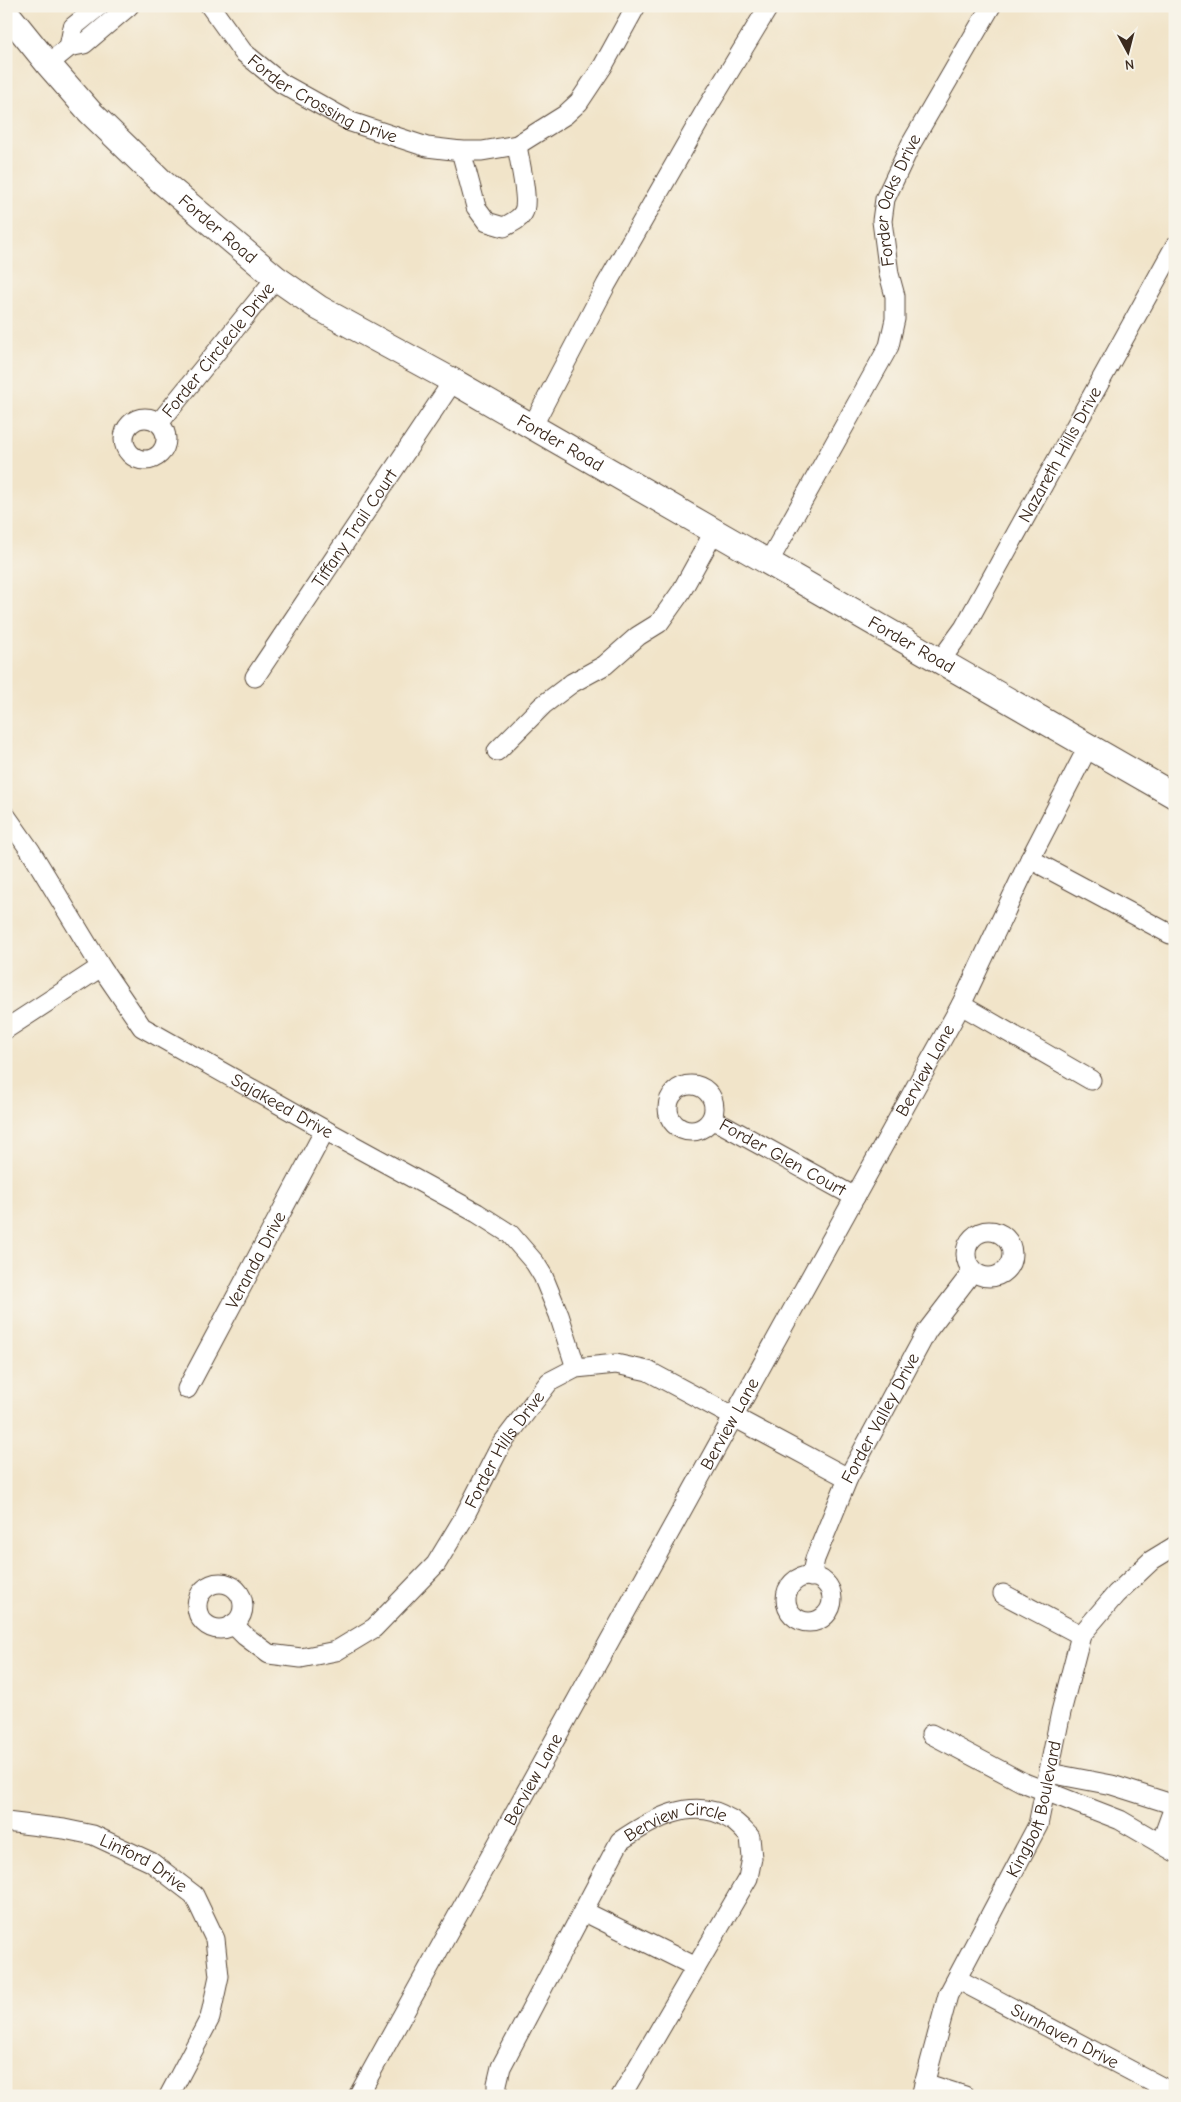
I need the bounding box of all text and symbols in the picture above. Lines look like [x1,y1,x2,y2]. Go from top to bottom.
north arrow [1104,28,1154,78]
street label: Forder Crossing Drive [244,50,400,147]
text: N [1124,55,1135,73]
street label: Forder Oaks Drive [871,130,925,268]
street label: Forder Road [174,190,261,268]
street label: Forder Circlecle Drive [157,278,279,421]
street label: Nazareth Hills Drive [1014,383,1106,526]
street label: Forder Road [514,410,607,476]
street label: Tiffany Trail Court [307,464,402,592]
street label: Forder Road [865,612,958,678]
street label: Berview Lane [891,1021,959,1120]
street label: Sajakeed Drive [228,1069,337,1143]
street label: Forder Glen Court [716,1114,850,1201]
street label: Veranda Drive [221,1208,290,1312]
street label: Forder Valley Drive [837,1349,924,1487]
street label: Berview Lane [696,1374,763,1473]
street label: Forder Hills Drive [460,1387,549,1512]
street label: Berview Lane [499,1730,567,1829]
street label: Kingbolt Boulevard [1002,1739,1065,1881]
street label: Berview Circle [620,1799,731,1846]
street label: Linford Drive [97,1829,192,1897]
street label: Sunhaven Drive [1007,1999,1122,2073]

